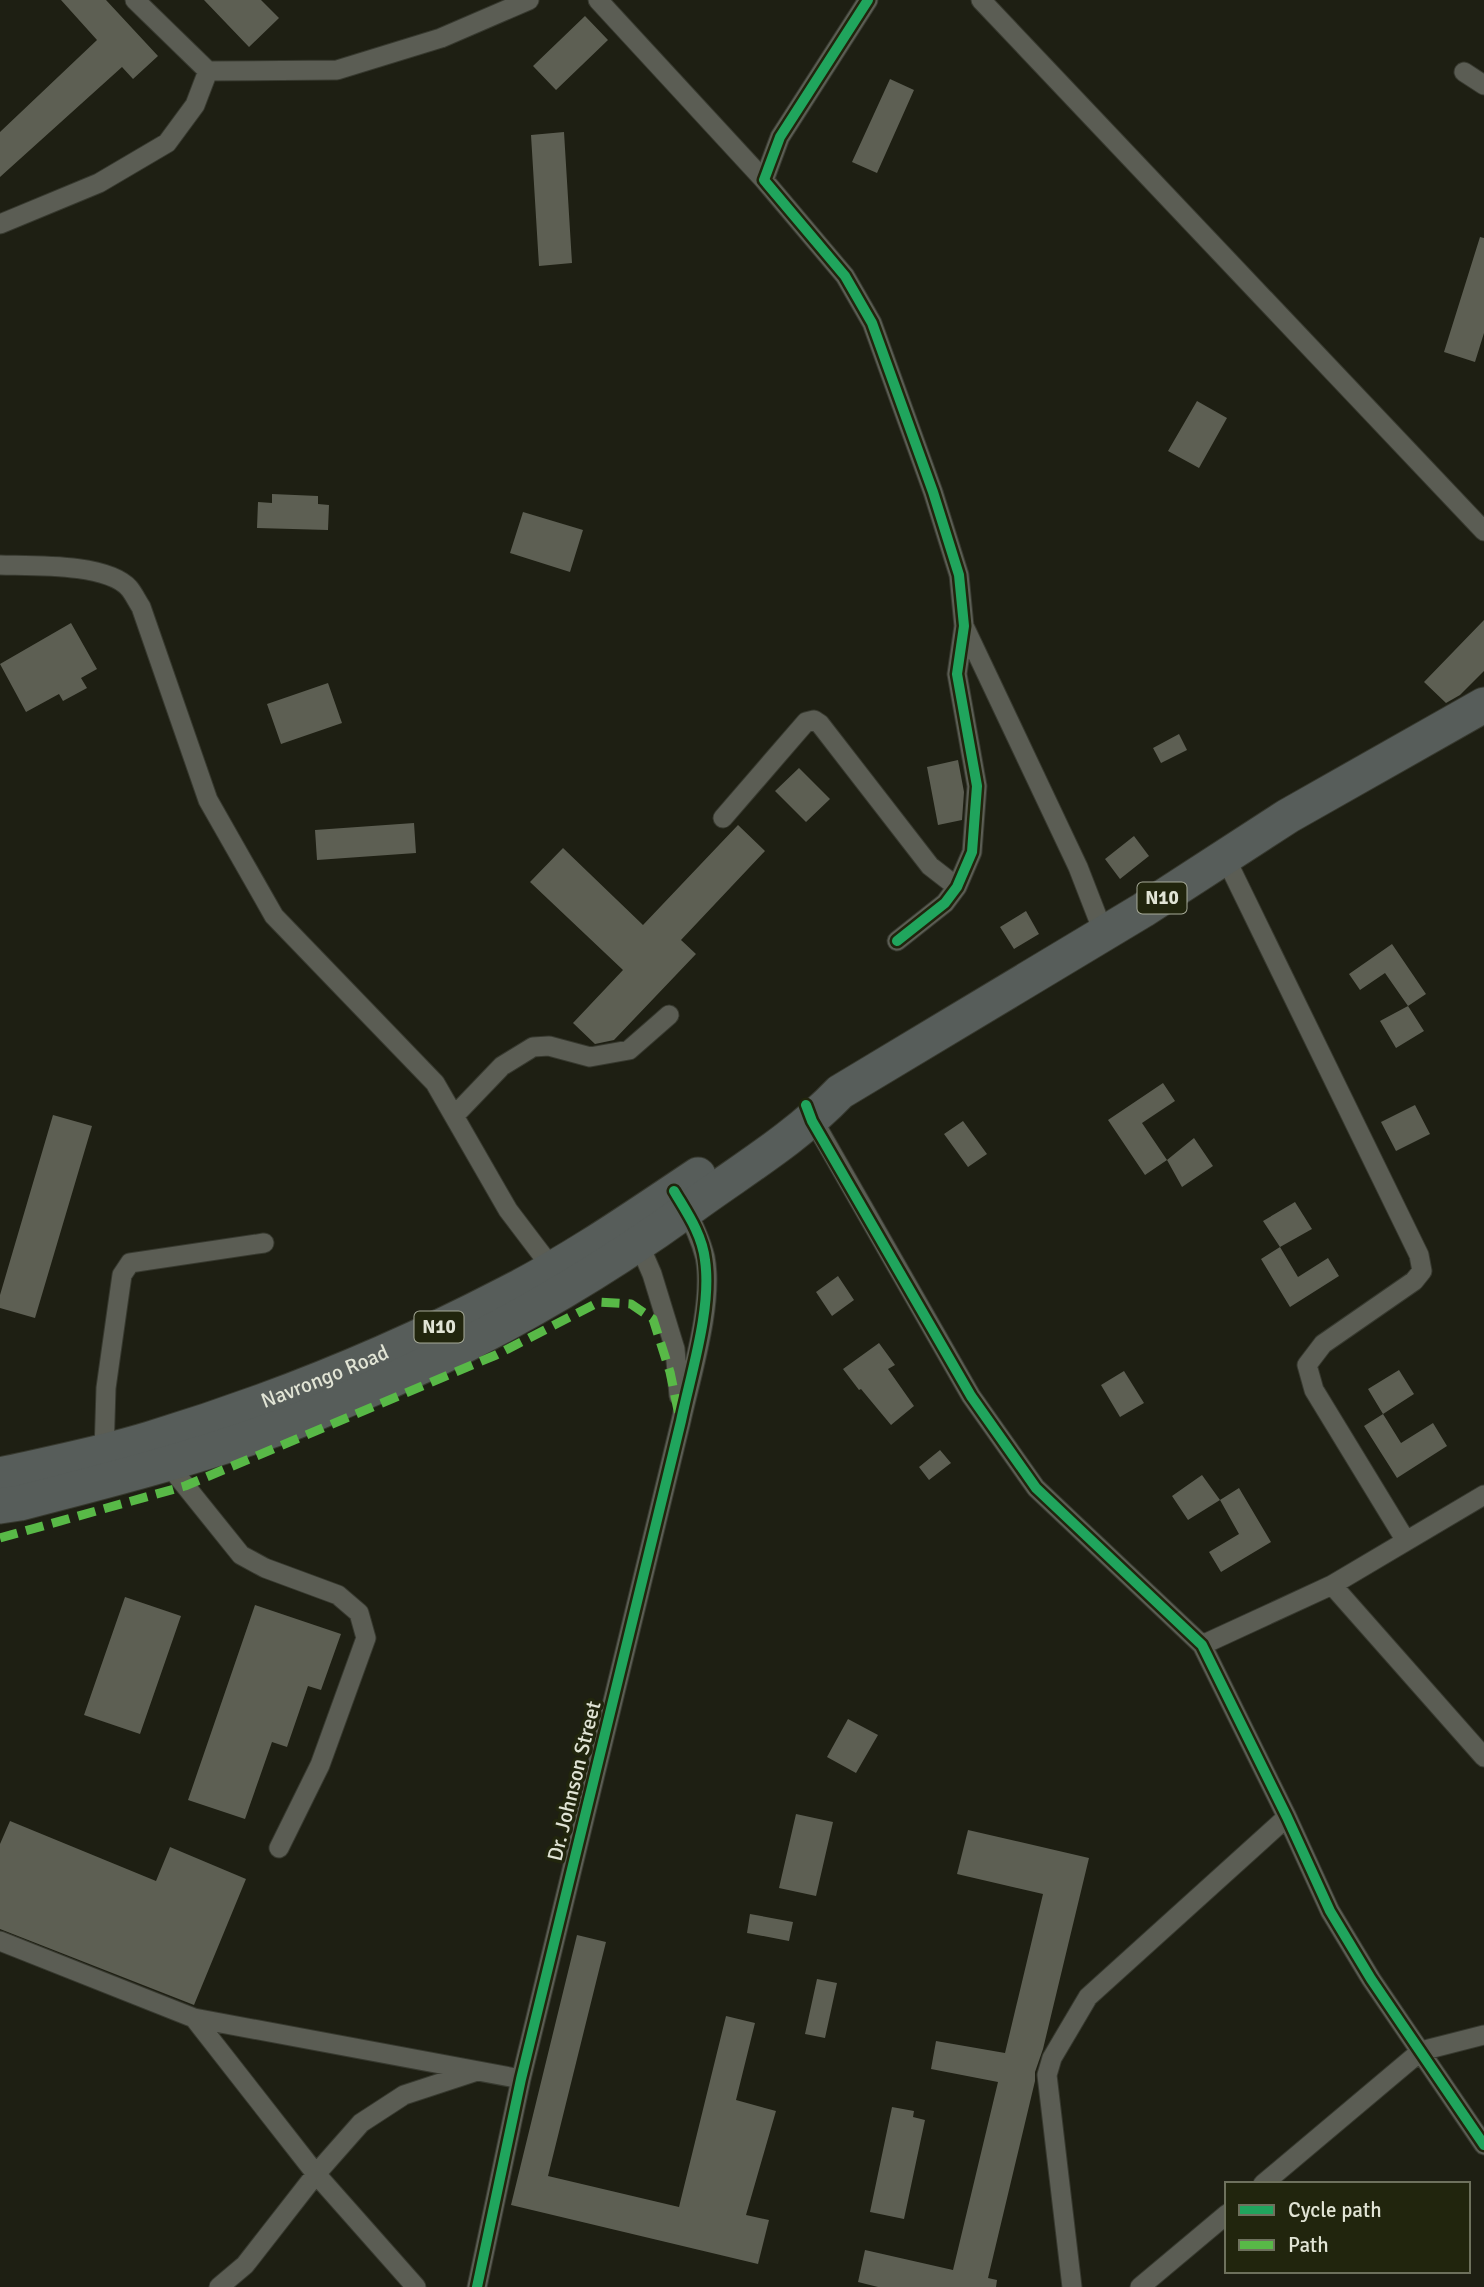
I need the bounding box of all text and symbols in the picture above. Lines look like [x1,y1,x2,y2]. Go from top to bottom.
road number: N10 [1138,882,1186,914]
road number: N10 [414,1312,464,1343]
street label: Navrongo Road [257,1339,393,1414]
street label: Dr. Johnson Street [542,1698,606,1864]
legend [1225,2182,1470,2273]
text: Cycle path [1288,2197,1382,2223]
text: Path [1288,2232,1329,2258]

